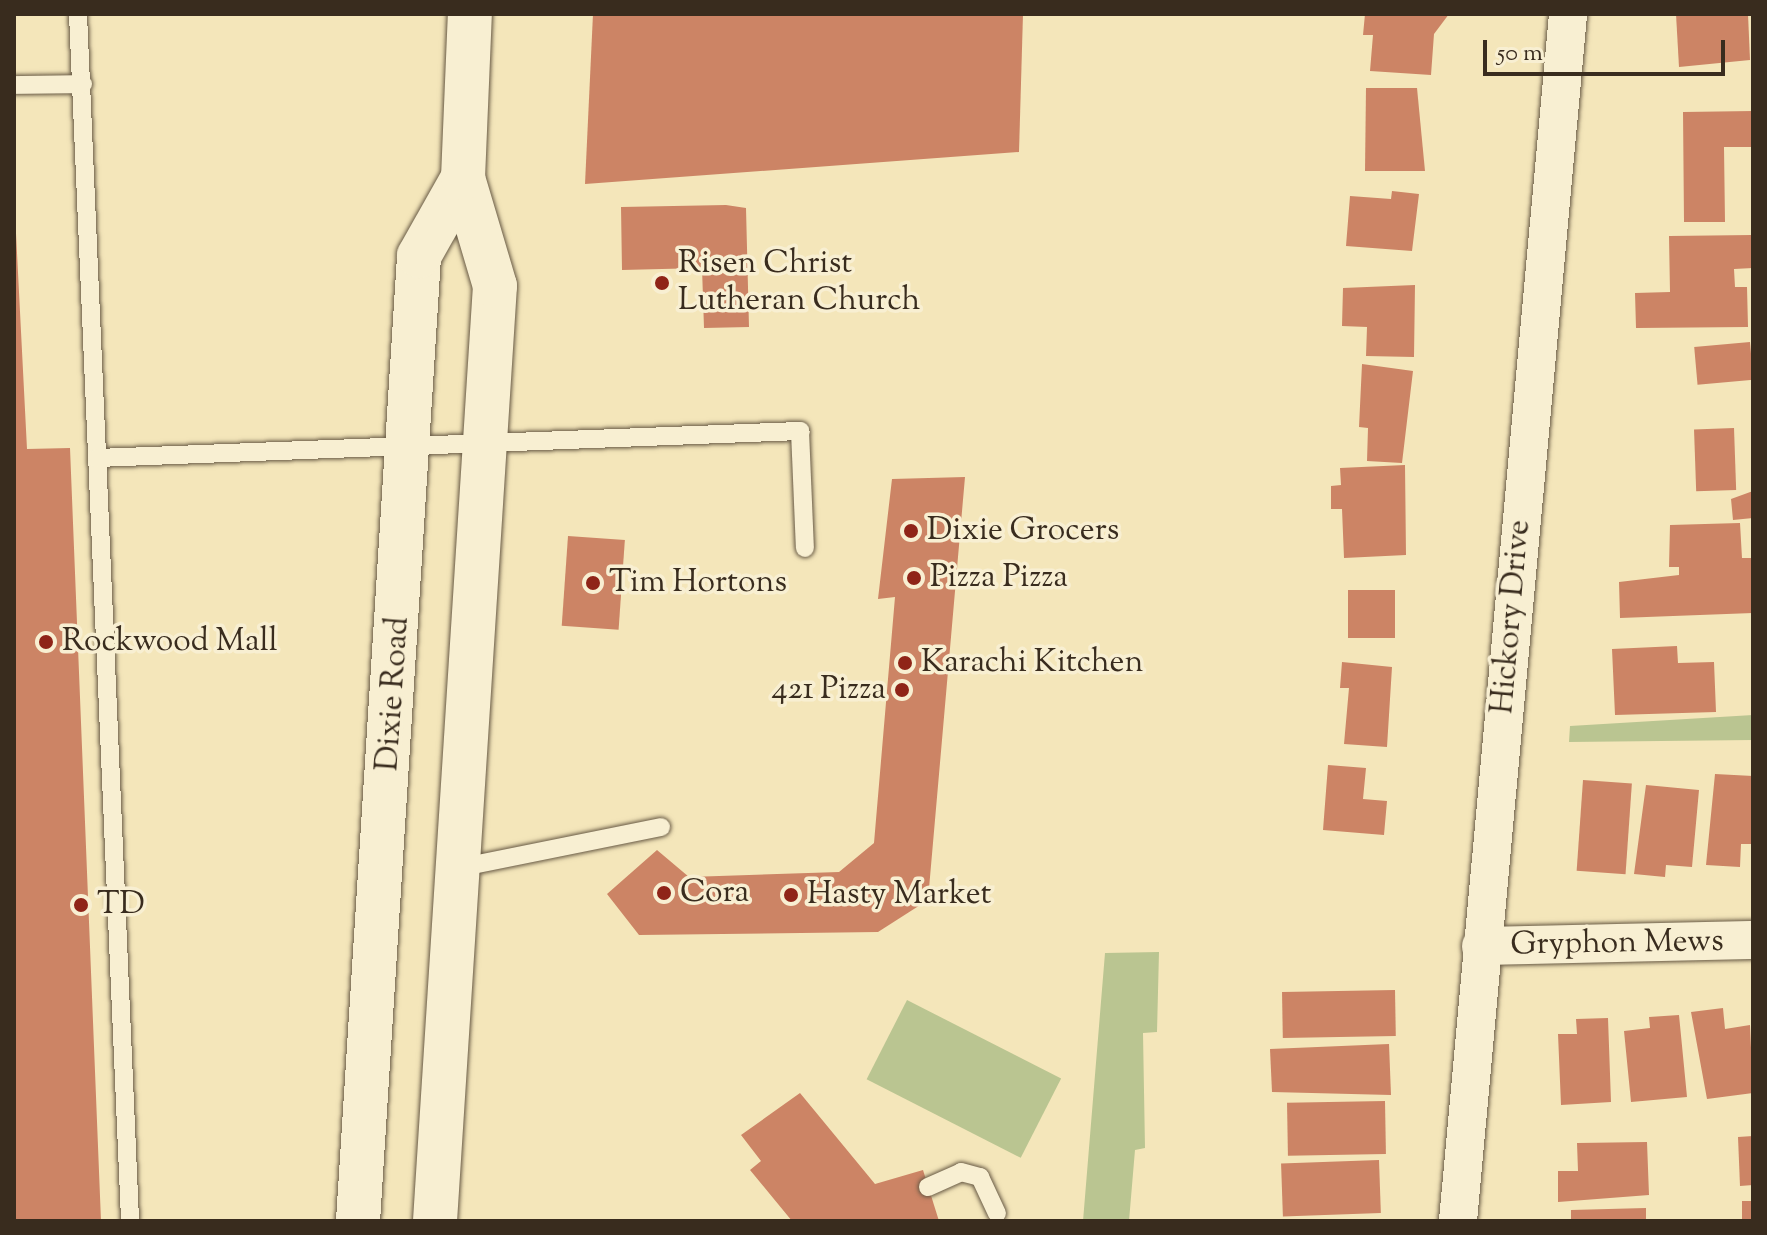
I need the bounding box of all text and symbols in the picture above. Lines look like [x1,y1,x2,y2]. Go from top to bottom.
scale bar [1487,24,1729,74]
text: 50 m [1497,37,1543,71]
place label: Risen Christ Lutheran Church [678,246,920,321]
marker: Risen Christ Lutheran Church [653,274,671,292]
place label: Dixie Grocers [927,512,1119,550]
street label: Hickory Drive [1484,518,1540,716]
marker: Dixie Grocers [902,522,920,540]
place label: Pizza Pizza [930,559,1068,597]
place label: Tim Hortons [609,564,787,602]
marker: Pizza Pizza [905,569,923,587]
marker: Tim Hortons [584,574,602,592]
street label: Dixie Road [369,616,419,772]
place label: Rockwood Mall [62,623,278,661]
marker: Rockwood Mall [37,633,55,651]
place label: Karachi Kitchen [921,644,1143,682]
marker: Karachi Kitchen [896,654,914,672]
place label: 421 Pizza [772,671,886,709]
marker: 421 Pizza [893,681,911,699]
place label: Cora [680,874,749,912]
place label: Hasty Market [807,876,991,914]
marker: Cora [655,884,673,902]
place label: TD [97,886,145,924]
marker: Hasty Market [782,886,800,904]
marker: TD [72,896,90,914]
street label: Gryphon Mews [1510,923,1724,965]

